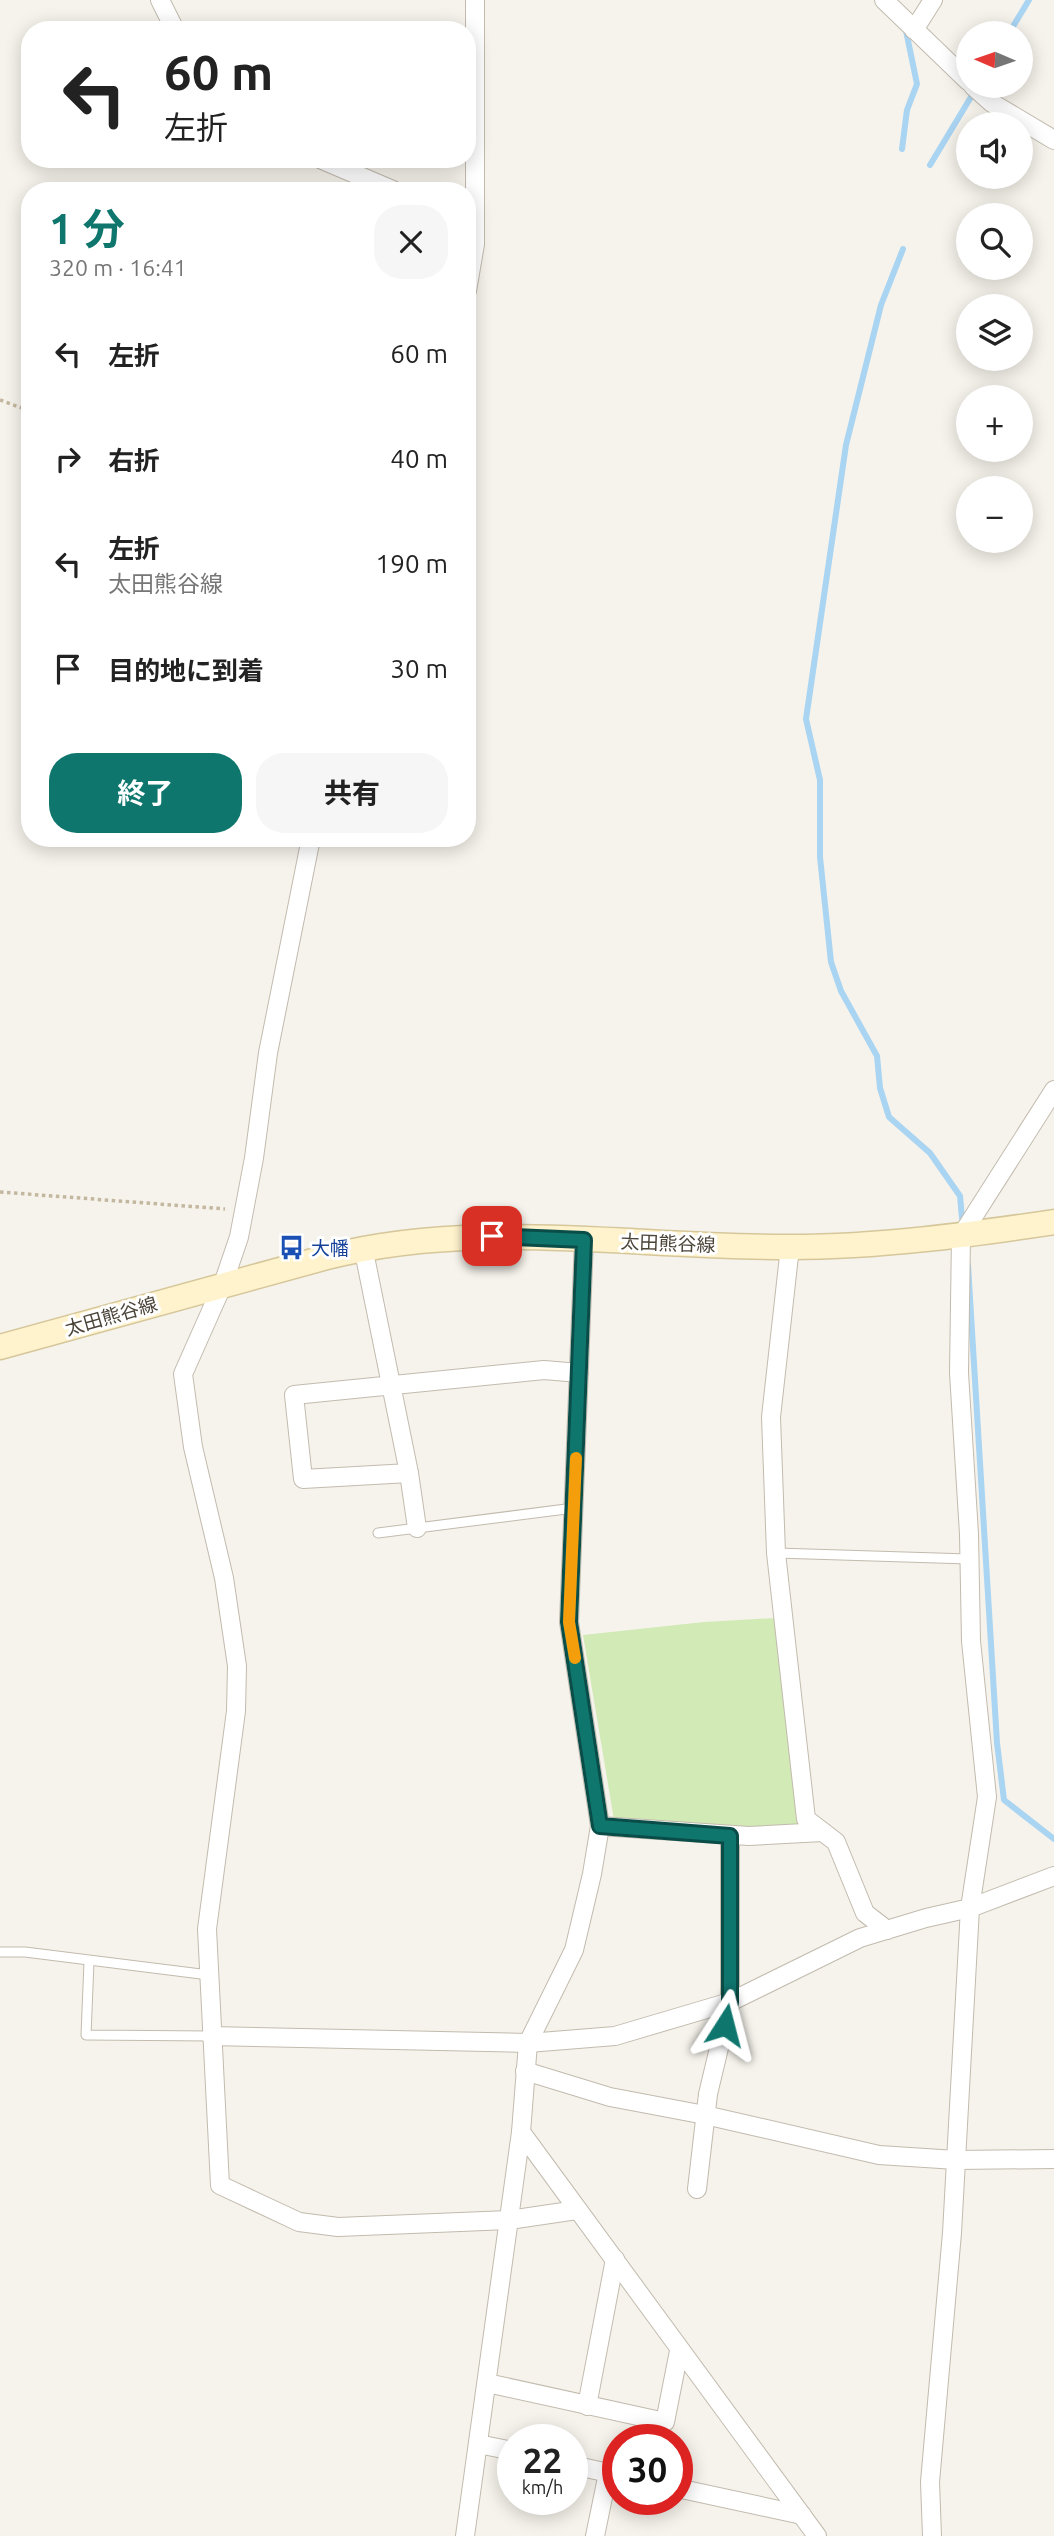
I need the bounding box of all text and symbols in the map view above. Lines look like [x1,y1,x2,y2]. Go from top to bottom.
north arrow [956,21,1032,98]
map controls [956,21,1033,553]
text: 60 m [164,44,273,99]
icon: left [49,49,140,140]
text: 左折 [164,109,228,145]
button: sound [956,112,1033,189]
button: search [956,203,1033,280]
text: 1 分 [49,205,125,252]
button: close [374,205,448,279]
text: 320 m · 16:41 [49,255,187,280]
button: layers [956,294,1033,371]
icon: left [49,335,87,373]
text: 60 m [390,339,448,368]
text: 左折 [108,341,160,370]
button: + [956,385,1033,462]
icon: right [49,440,87,478]
text: 40 m [390,444,448,473]
text: 右折 [108,446,160,475]
button: − [956,476,1033,553]
text: 左折 [108,534,160,563]
icon: left [49,545,87,583]
text: 190 m [376,549,448,578]
text: 太田熊谷線 [108,571,223,596]
icon: arrive [49,650,87,688]
text: 30 m [390,654,448,683]
text: 目的地に到着 [108,656,264,685]
button: 終了 [49,753,242,833]
button: 共有 [256,753,448,833]
pin [462,1206,522,1266]
icon: arrive [473,1217,511,1255]
street label: 太田熊谷線 [620,1230,716,1256]
bus stop icon: 大幡 [277,1234,305,1262]
place label: 大幡 [311,1237,349,1259]
street label: 太田熊谷線 [62,1292,160,1340]
position arrow [688,1988,762,2062]
speed limit sign: 30 [602,2424,693,2515]
text: 22 [523,2440,562,2480]
text: km/h [522,2477,563,2497]

